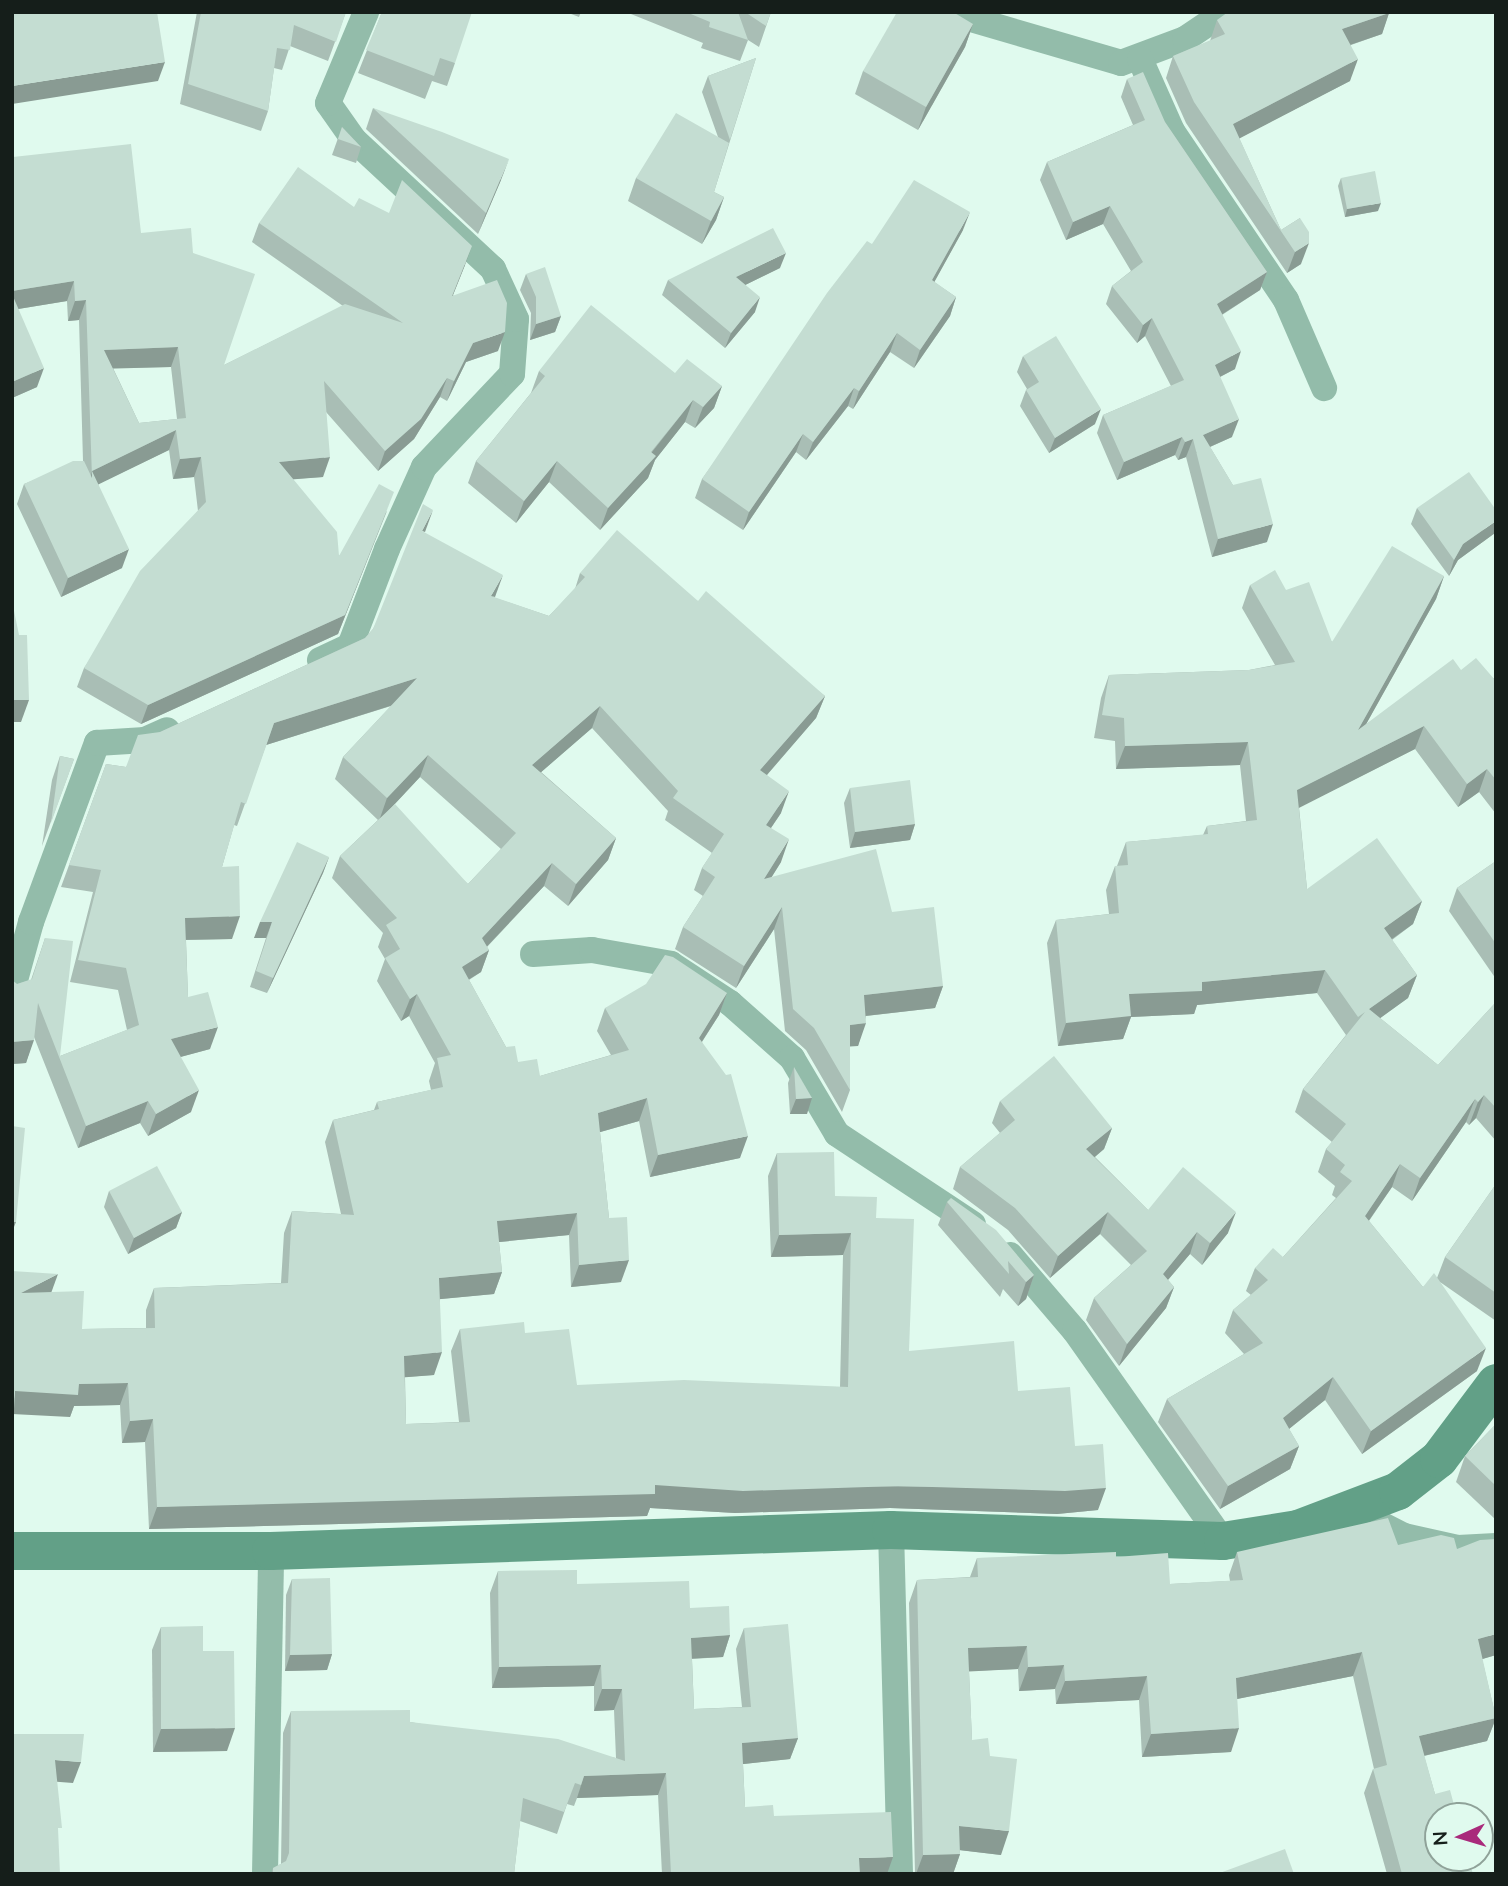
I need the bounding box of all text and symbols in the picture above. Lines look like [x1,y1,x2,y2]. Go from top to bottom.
north arrow [1424,1802,1494,1872]
text: N [1428,1830,1452,1846]

